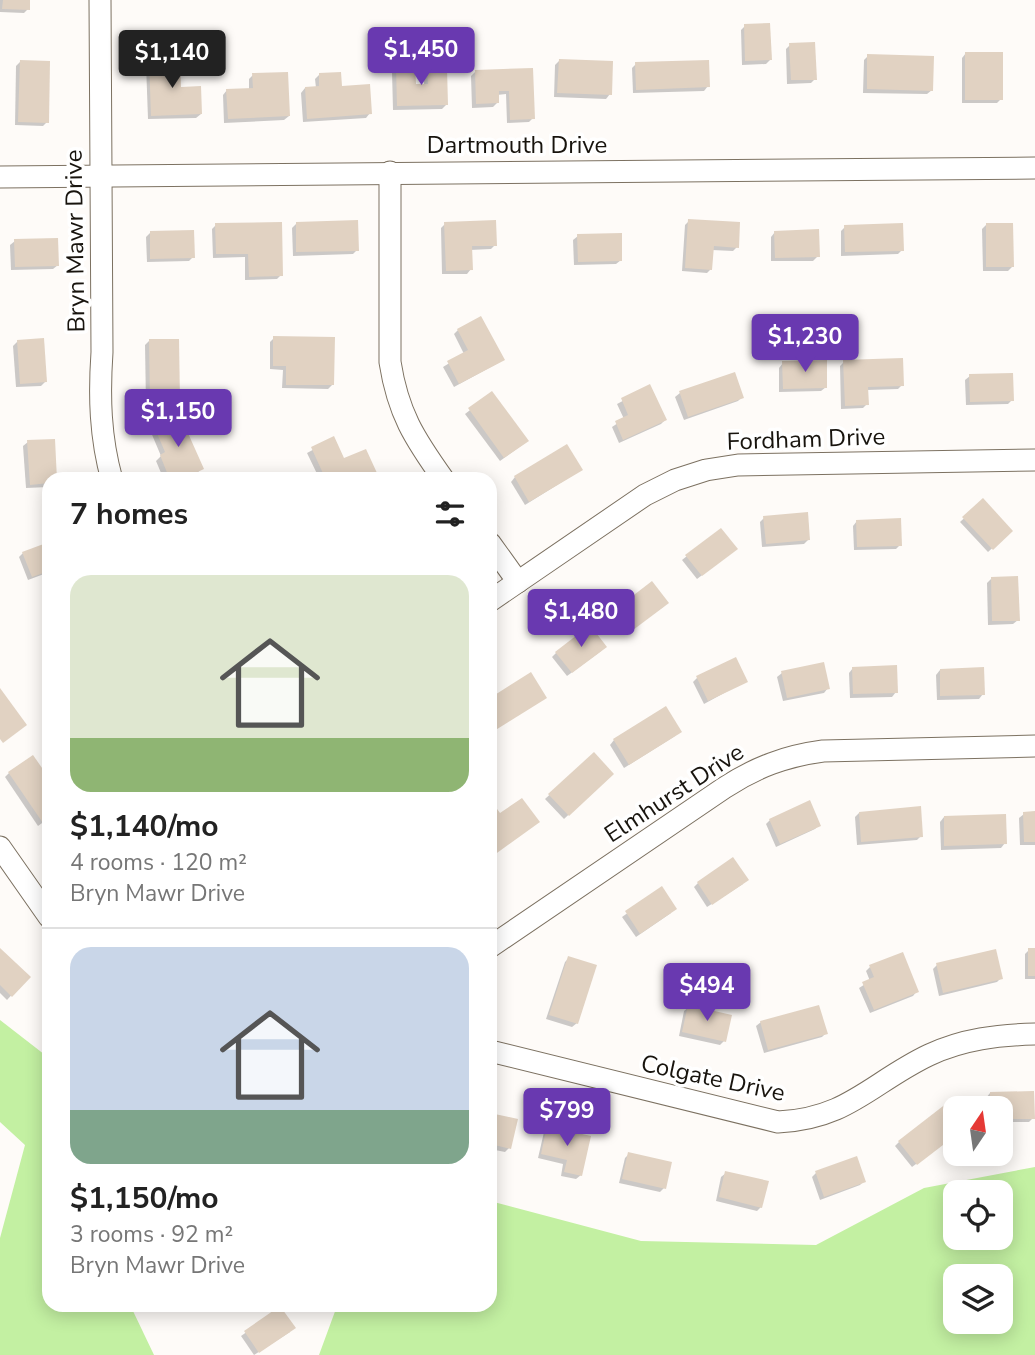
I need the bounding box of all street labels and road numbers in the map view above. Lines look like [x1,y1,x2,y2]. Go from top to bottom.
street label: Dartmouth Drive [427,129,607,161]
street label: Bryn Mawr Drive [57,149,93,333]
street label: Fordham Drive [726,420,886,458]
street label: Elmhurst Drive [598,736,750,850]
street label: Colgate Drive [638,1047,788,1109]

